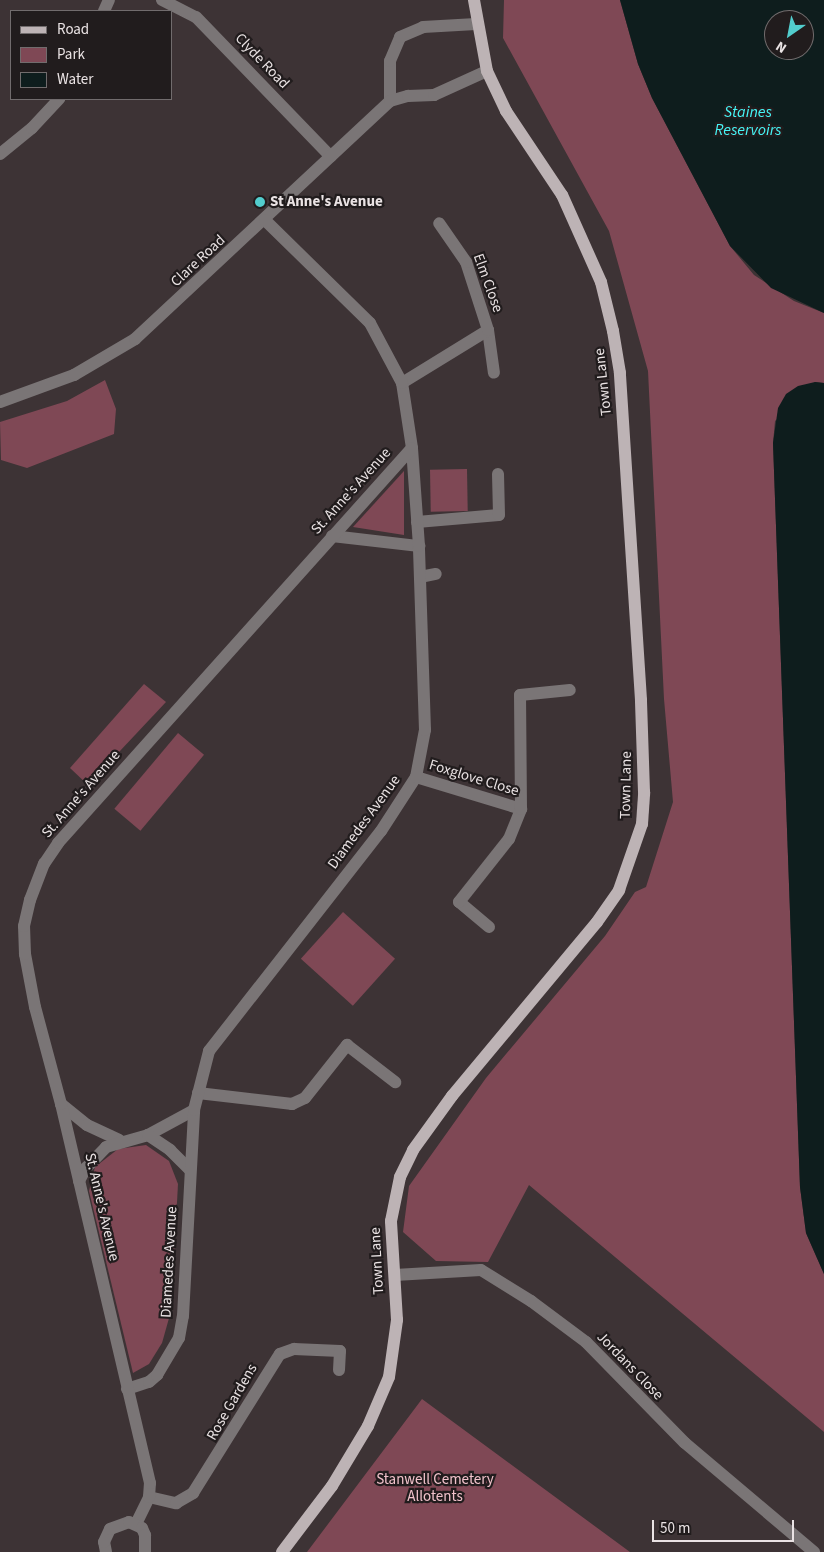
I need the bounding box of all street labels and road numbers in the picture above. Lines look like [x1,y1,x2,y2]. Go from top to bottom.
street label: Clyde Road [231,29,293,93]
street label: Clare Road [167,231,229,291]
street label: Elm Close [469,251,507,315]
street label: Town Lane [591,347,615,417]
street label: St. Anne's Avenue [307,444,395,538]
street label: St. Anne's Avenue [38,746,124,842]
street label: Town Lane [616,751,636,819]
street label: Foxglove Close [427,756,521,800]
street label: Diamedes Avenue [324,772,404,872]
street label: St. Anne's Avenue [81,1151,123,1263]
street label: Diamedes Avenue [157,1206,181,1318]
street label: Town Lane [366,1227,388,1295]
street label: Jordans Close [593,1328,667,1404]
street label: Rose Gardens [203,1361,261,1443]

